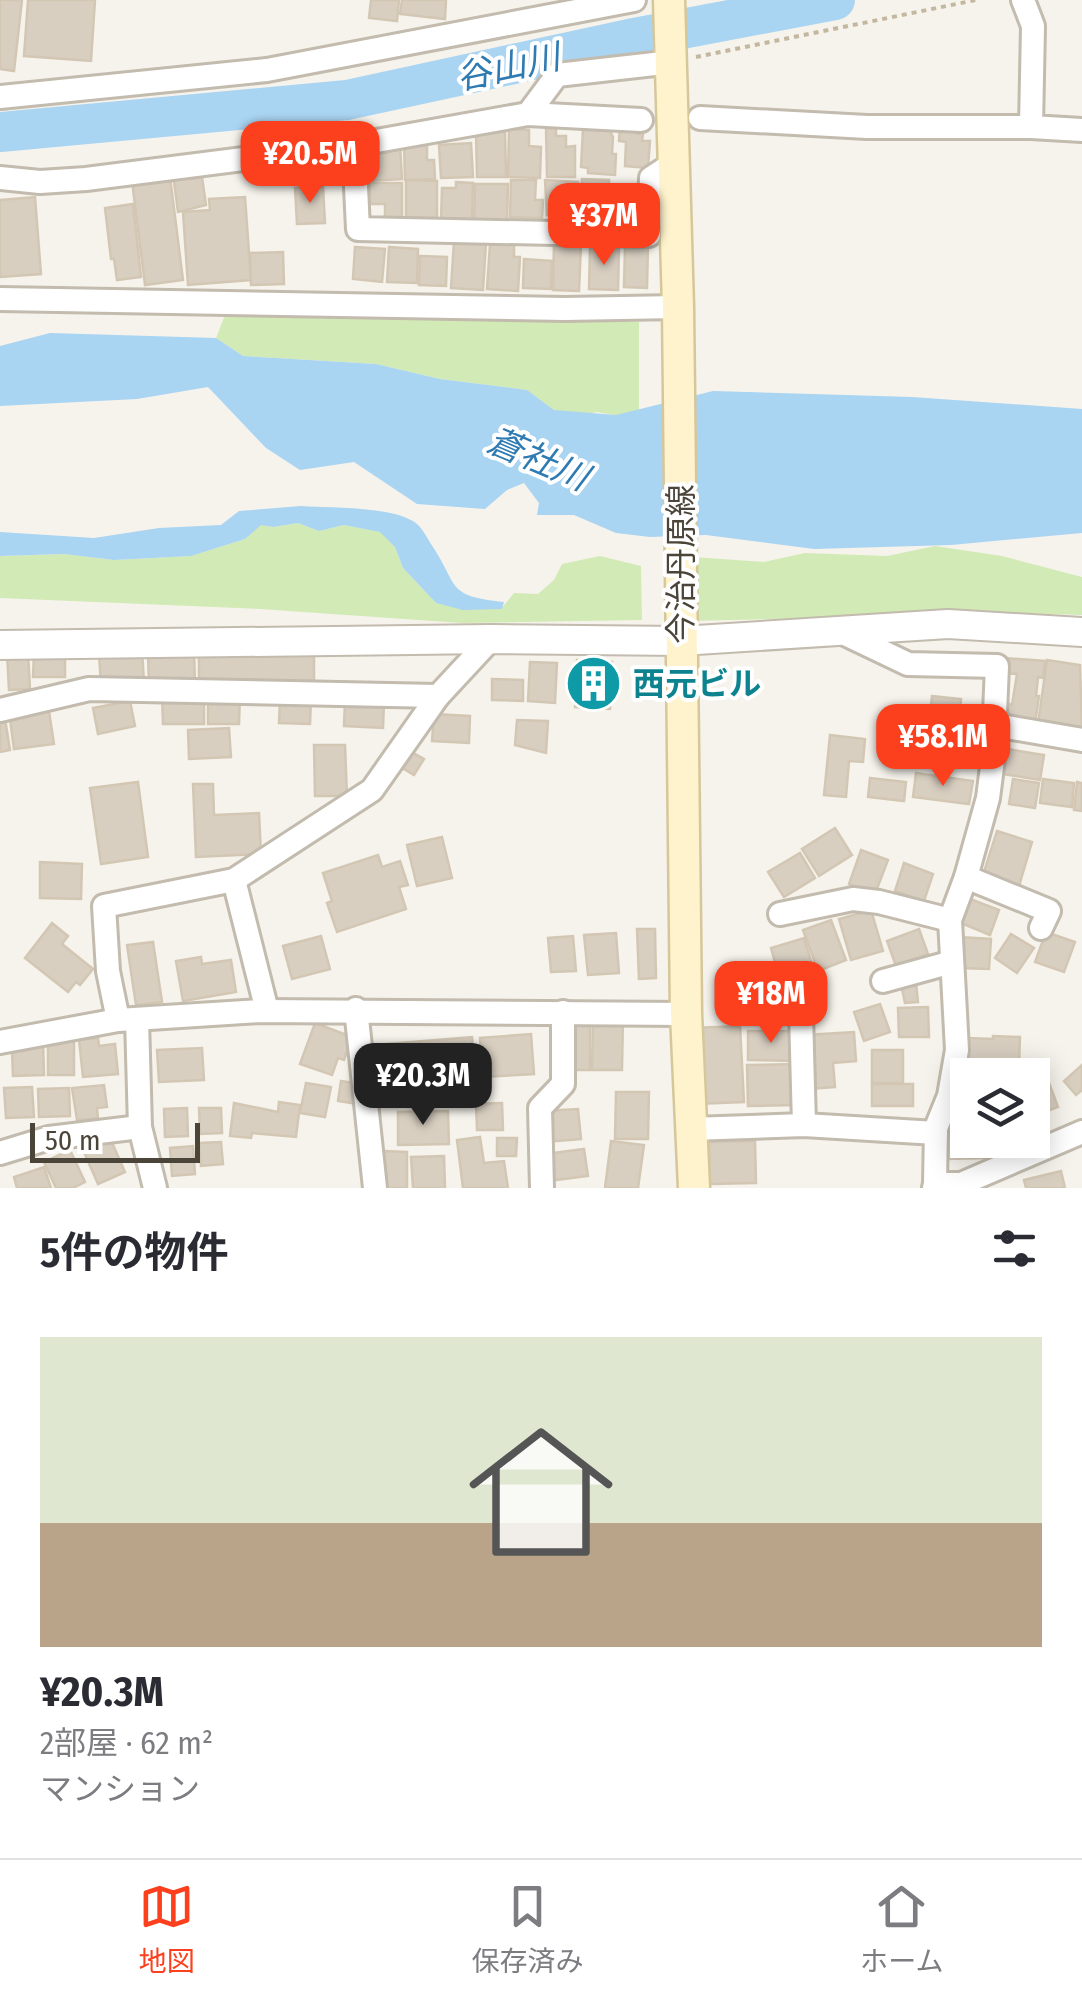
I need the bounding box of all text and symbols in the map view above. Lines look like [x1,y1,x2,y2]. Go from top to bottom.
water label: 谷山川 [452,35,568,98]
pin: ¥20.5M [229,121,391,206]
text: ¥20.5M [263,134,357,172]
pin: ¥37M [545,183,663,268]
text: ¥37M [570,196,638,234]
water label: 蒼社川 [481,419,598,500]
street label: 今治丹原線 [662,484,700,644]
building icon: 西元ビル [564,654,624,714]
place label: 西元ビル [633,665,761,703]
pin: ¥58.1M [862,704,1024,789]
text: ¥58.1M [898,717,988,755]
pin: ¥18M [712,961,830,1046]
text: ¥18M [736,974,806,1012]
pin: ¥20.3M [342,1043,504,1128]
text: ¥20.3M [376,1056,470,1094]
map controls [950,1058,1050,1158]
button: layers [950,1058,1050,1158]
scale bar [30,1118,200,1162]
text: 50 m [45,1124,101,1157]
icon: filters [987,1221,1042,1276]
text: 5件の物件 [40,1228,229,1278]
icon: home [451,1402,631,1582]
text: ¥20.3M [40,1667,164,1717]
text: 2部屋 · 62 m² [40,1724,213,1762]
text: マンション [40,1770,200,1808]
tab: 地図 [138,1879,194,1979]
tab: 保存済み [471,1879,583,1979]
tab: ホーム [860,1879,944,1979]

